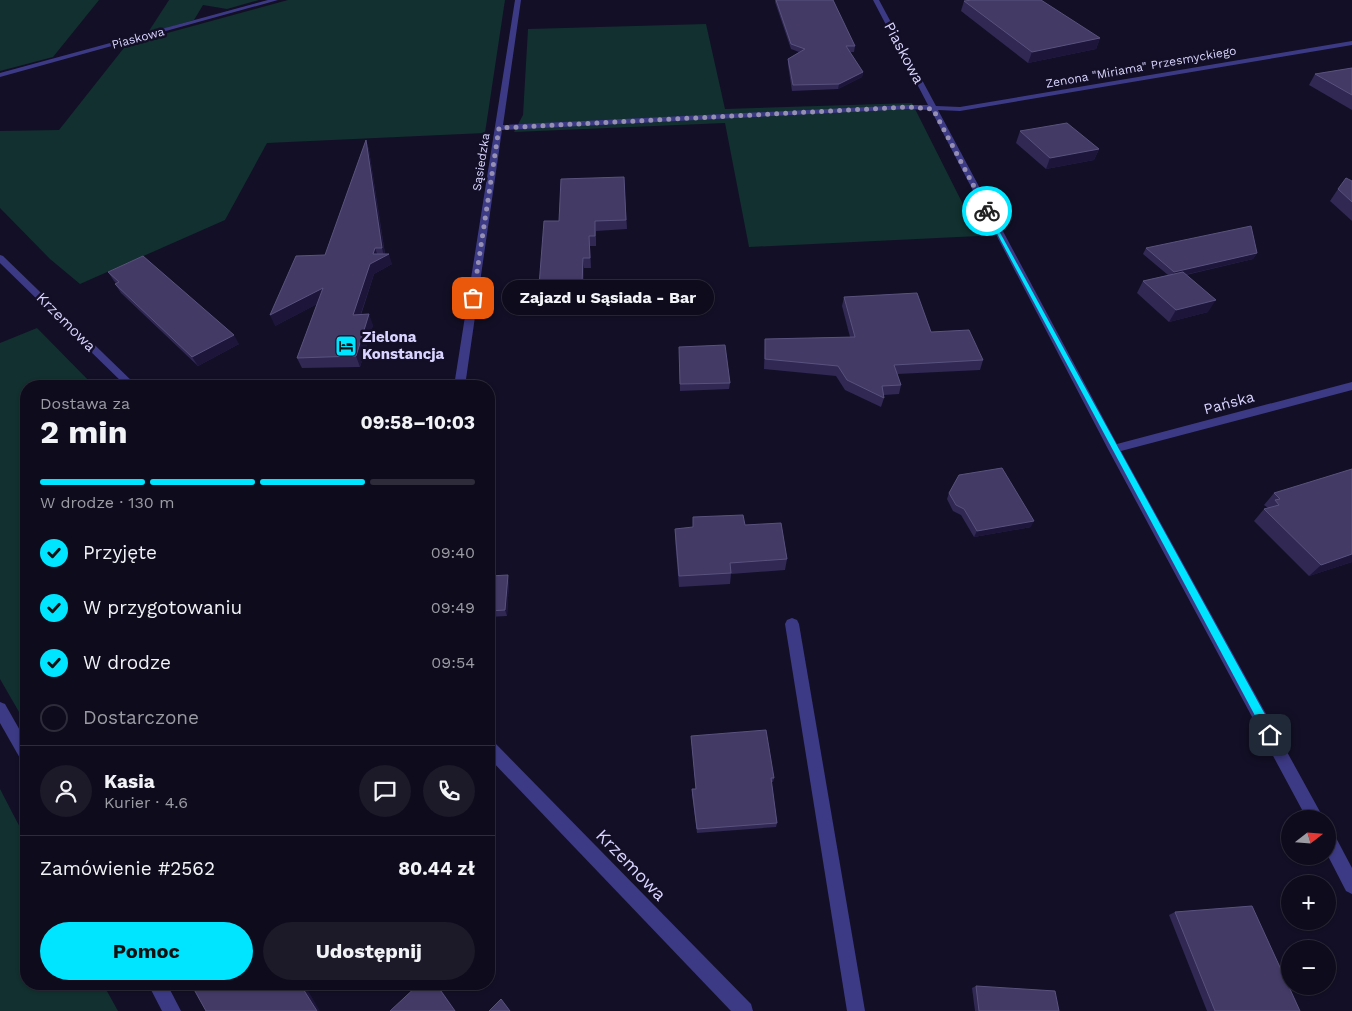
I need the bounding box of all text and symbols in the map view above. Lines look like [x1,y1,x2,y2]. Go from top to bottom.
street label: Piaskowa [880,19,928,87]
street label: Piaskowa [110,24,166,52]
street label: Zenona "Miriama" Przesmyckiego [1045,43,1237,91]
street label: Sąsiedzka [470,132,492,192]
courier [962,186,1012,236]
icon: bike [973,197,1001,225]
pin [452,277,494,319]
callout: Zajazd u Sąsiada - Bar [503,280,716,316]
icon: bag [459,284,487,312]
text: Zajazd u Sąsiada - Bar [520,288,696,307]
street label: Krzemowa [33,289,100,356]
place label: Zielona Konstancja [362,328,445,363]
hotel icon: Zielona Konstancja [334,334,358,358]
street label: Pańska [1202,387,1257,418]
text: Dostawa za [40,394,130,413]
text: 09:58–10:03 [360,411,475,434]
text: 2 min [40,413,128,451]
text: W drodze · 130 m [40,493,174,512]
icon: check [40,539,68,567]
text: Przyjęte [83,541,157,564]
text: 09:40 [431,543,475,562]
icon: check [40,594,68,622]
text: W przygotowaniu [83,596,242,619]
text: 09:49 [431,598,475,617]
icon: check [40,649,68,677]
text: W drodze [83,651,171,674]
text: 09:54 [431,653,475,672]
text: Dostarczone [83,706,199,729]
pin [1249,714,1291,756]
icon: home [1256,721,1284,749]
button: person [40,765,92,817]
button: chat [359,765,411,817]
button: phone [423,765,475,817]
text: Kasia [104,770,155,793]
text: Kurier · 4.6 [104,793,188,812]
north arrow [1281,810,1336,865]
map controls [1281,810,1336,995]
street label: Krzemowa [592,824,671,905]
text: Zamówienie #2562 [40,857,215,880]
text: 80.44 zł [398,857,475,880]
button: + [1281,875,1336,930]
button: Pomoc [40,922,253,980]
button: Udostępnij [263,922,475,980]
button: − [1281,940,1336,995]

